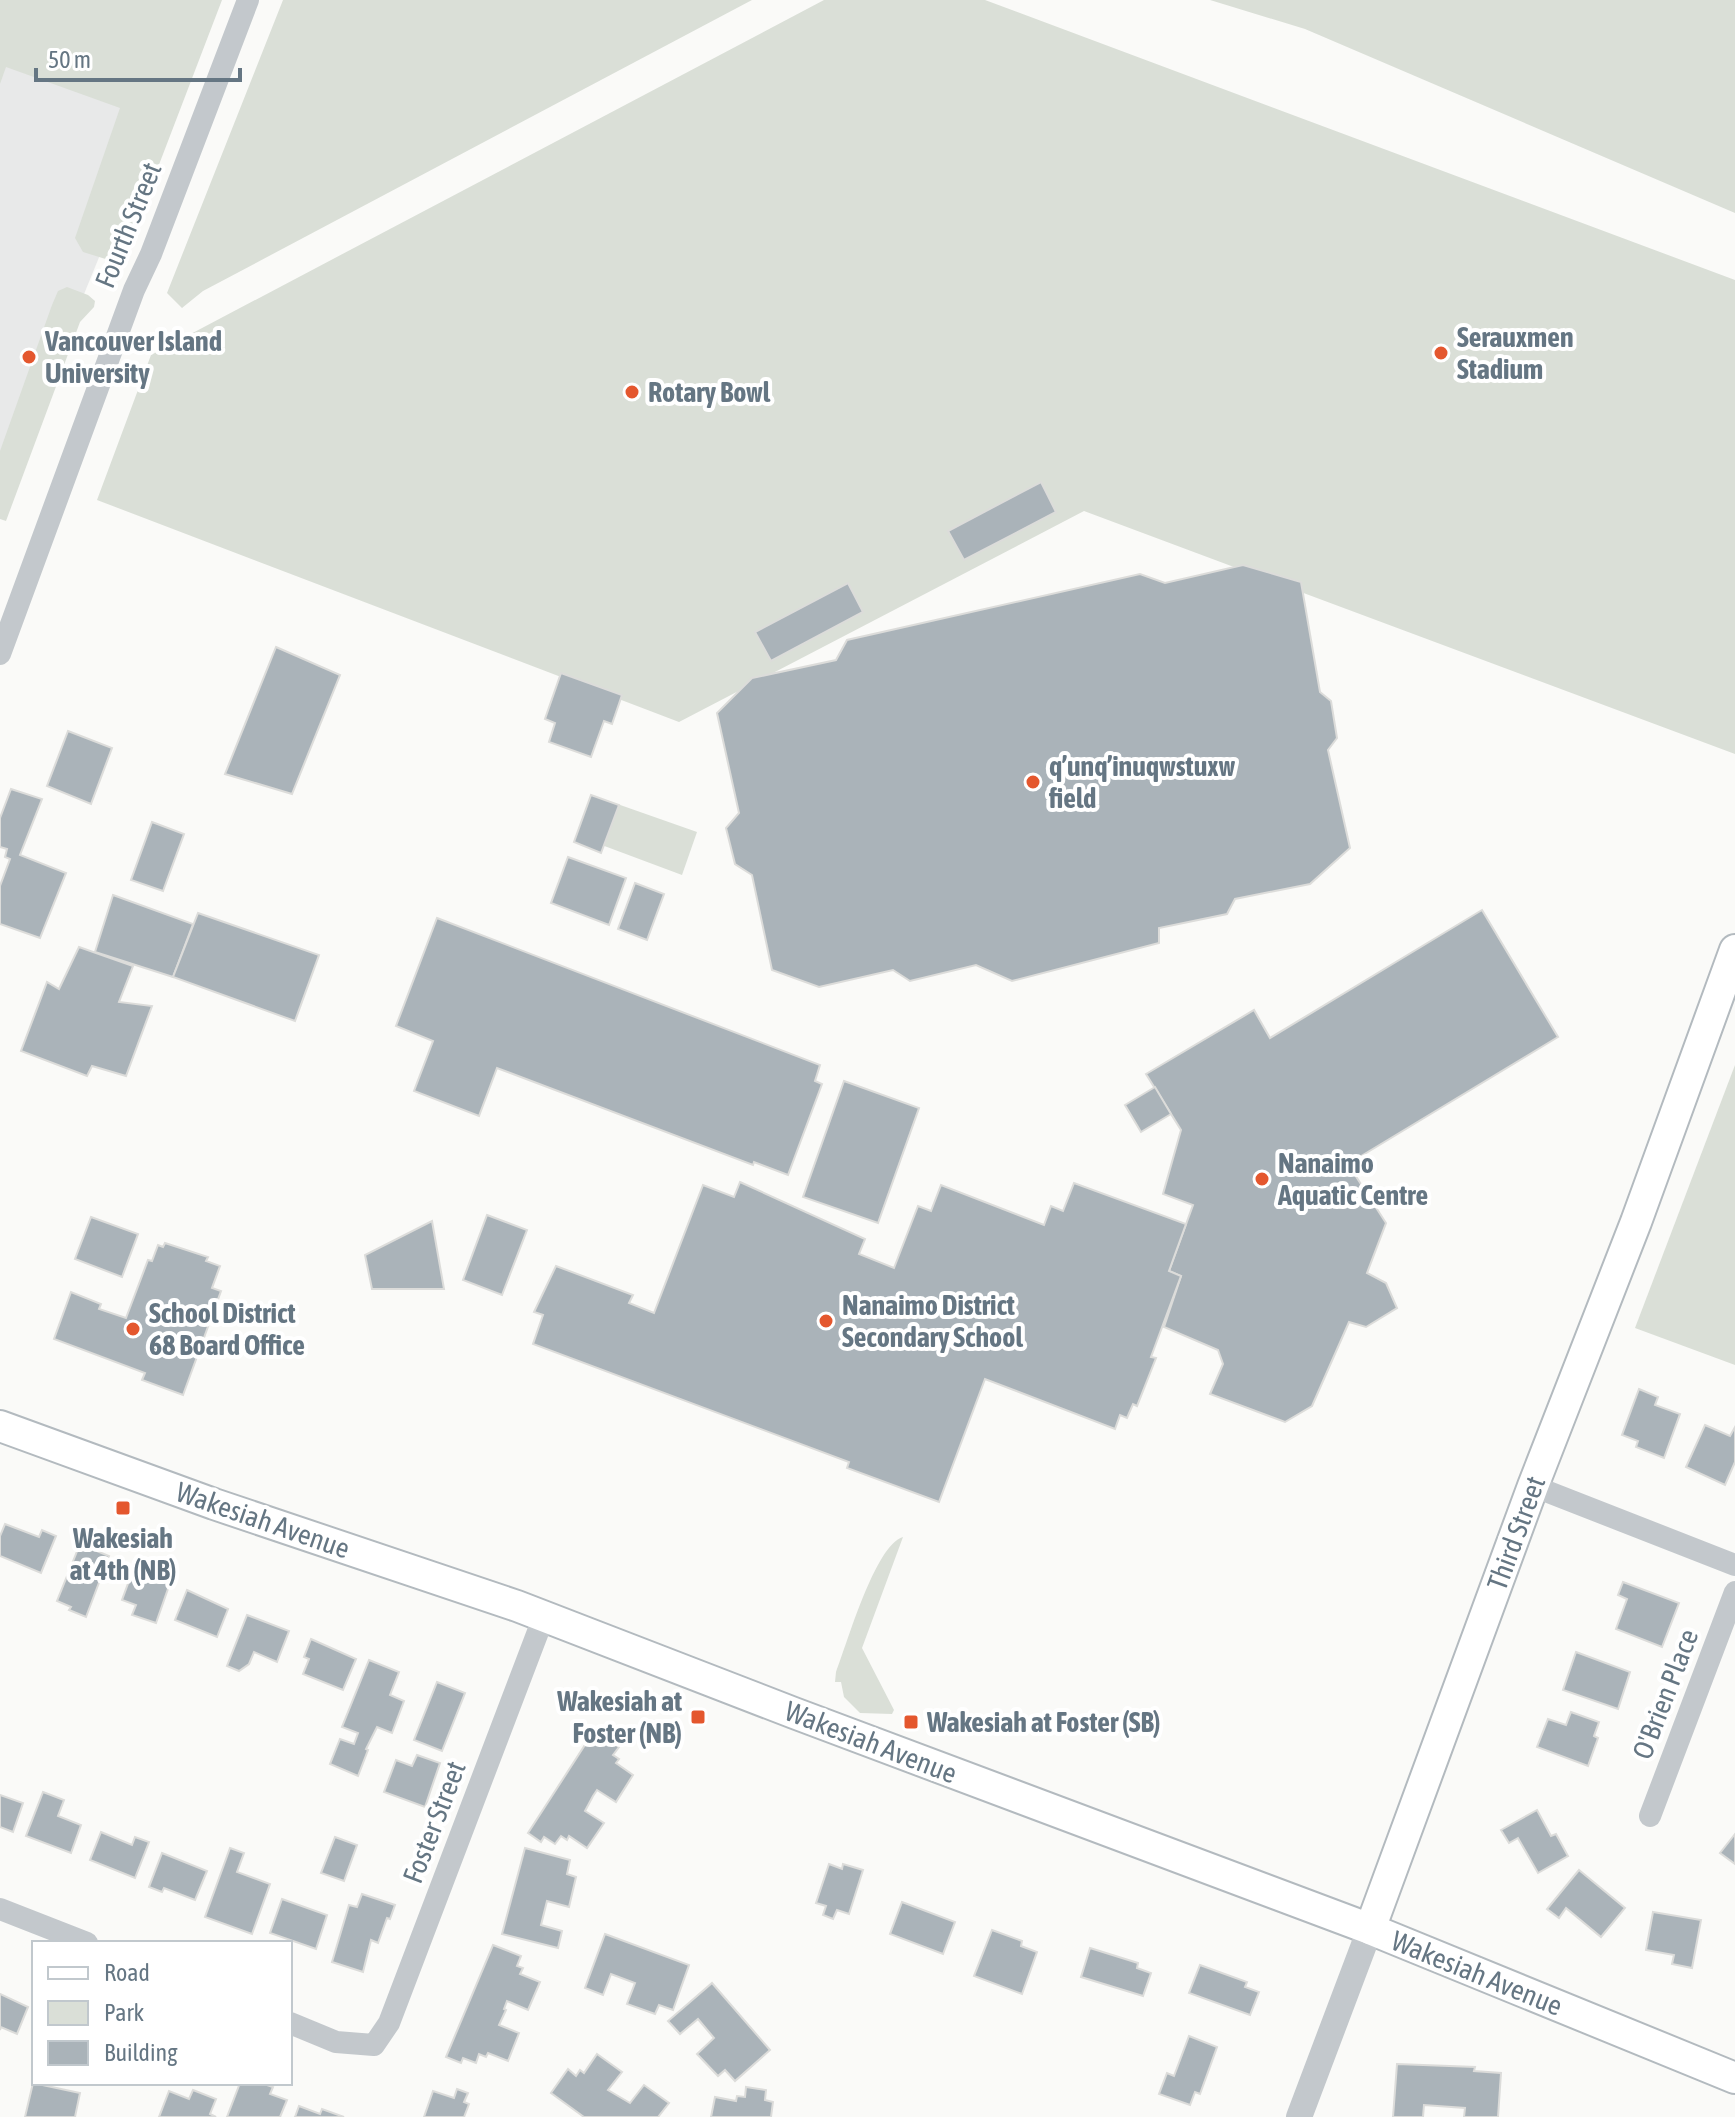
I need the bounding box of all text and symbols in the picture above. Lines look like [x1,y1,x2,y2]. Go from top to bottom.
scale bar [36,32,240,82]
text: 50 m [48,46,91,73]
street label: Fourth Street [88,158,168,292]
place label: Serauxmen Stadium [1457,321,1573,385]
place label: Vancouver Island University [44,325,222,389]
marker: Serauxmen Stadium [1432,344,1450,362]
marker: Vancouver Island University [20,348,38,366]
place label: Rotary Bowl [648,376,771,408]
marker: Rotary Bowl [623,383,641,401]
place label: q’unq’inuqwstuxw field [1048,750,1235,814]
marker: q’unq’inuqwstuxw field [1024,773,1042,791]
place label: Nanaimo Aquatic Centre [1277,1147,1428,1211]
marker: Nanaimo Aquatic Centre [1253,1170,1271,1188]
place label: Nanaimo District Secondary School [842,1289,1023,1353]
place label: School District 68 Board Office [149,1297,305,1361]
marker: Nanaimo District Secondary School [817,1312,835,1330]
marker: School District 68 Board Office [124,1320,142,1338]
street label: Third Street [1481,1472,1551,1594]
street label: Wakesiah Avenue [172,1475,354,1565]
marker: Wakesiah at 4th (NB) [114,1499,132,1517]
place label: Wakesiah at 4th (NB) [70,1522,176,1586]
street label: O'Brien Place [1626,1625,1704,1763]
place label: Wakesiah at Foster (NB) [556,1685,682,1749]
street label: Wakesiah Avenue [781,1695,961,1789]
place label: Wakesiah at Foster (SB) [926,1706,1160,1738]
marker: Wakesiah at Foster (NB) [689,1708,707,1726]
marker: Wakesiah at Foster (SB) [902,1713,920,1731]
street label: Foster Street [396,1757,472,1887]
street label: Wakesiah Avenue [1387,1924,1567,2022]
legend [32,1941,292,2085]
text: Road [104,1959,150,1986]
text: Park [104,1999,145,2026]
text: Building [104,2039,178,2066]

